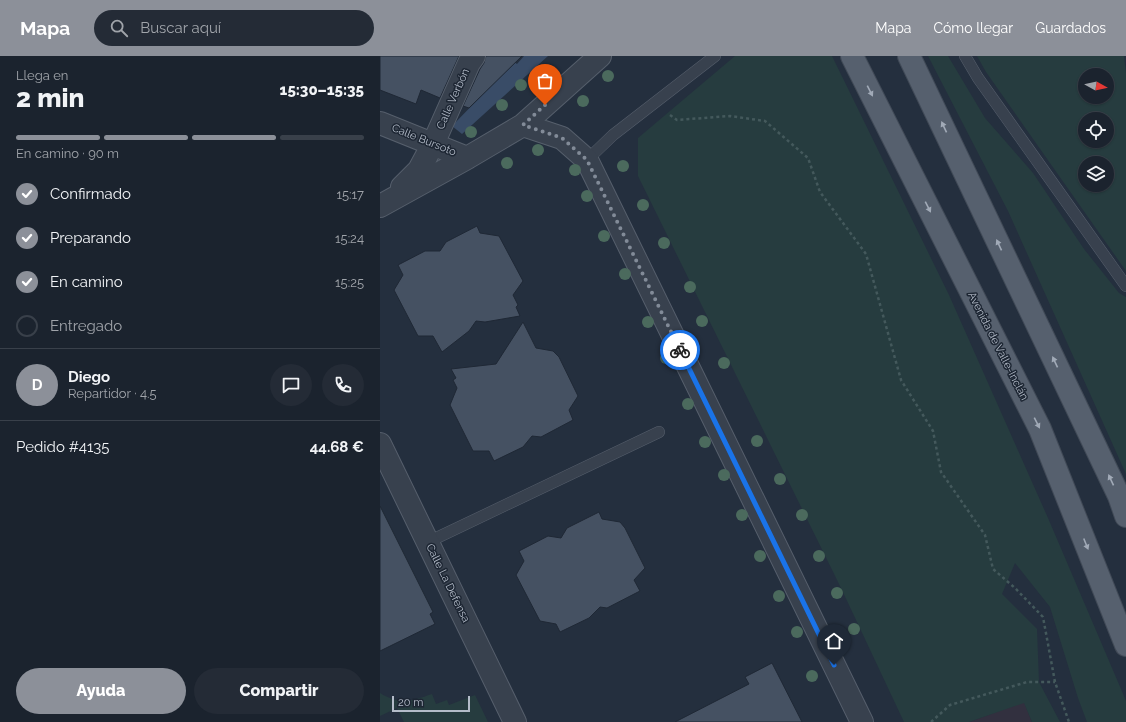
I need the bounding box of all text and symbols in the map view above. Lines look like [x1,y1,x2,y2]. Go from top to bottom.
search box [94,10,374,46]
text: Mapa [20,17,70,39]
icon: search [108,17,130,39]
text: Buscar aquí [140,19,221,37]
text: Mapa [875,20,911,36]
text: Cómo llegar [933,20,1013,36]
text: Guardados [1035,20,1106,36]
pin [528,64,562,105]
street label: Calle Verbón [434,67,472,131]
text: Llega en [16,68,68,83]
north arrow [1078,68,1114,104]
map controls [1078,68,1114,192]
icon: bag [534,70,556,92]
text: 15:30–15:35 [280,81,364,99]
text: 2 min [16,83,84,113]
one-way arrow [867,85,873,97]
button: locate [1078,112,1114,148]
street label: Calle Bursoto [390,121,459,159]
one-way arrow [941,122,947,133]
text: En camino · 90 m [16,146,119,161]
button: layers [1078,156,1114,192]
icon: check [16,183,38,205]
text: Confirmado [50,185,131,203]
text: 15:17 [336,187,364,202]
one-way arrow [925,201,931,213]
icon: check [16,227,38,249]
text: Preparando [50,229,131,247]
text: 15:24 [335,231,364,246]
one-way arrow [996,239,1002,251]
icon: check [16,271,38,293]
text: En camino [50,273,123,291]
text: 15:25 [335,275,364,290]
street label: Avenida de Valle-Inclán [965,290,1031,402]
text: Entregado [50,317,122,335]
courier [660,330,700,370]
icon: bike [669,339,691,361]
one-way arrow [1052,357,1058,368]
button: chat [270,364,312,406]
button: phone [322,364,364,406]
text: Diego [68,368,110,386]
text: D [32,376,42,394]
text: Repartidor · 4.5 [68,386,157,401]
one-way arrow [1034,417,1040,429]
text: Pedido #4135 [16,438,110,456]
text: 44.68 € [310,438,364,456]
one-way arrow [1108,474,1114,485]
one-way arrow [1083,538,1089,550]
street label: Calle La Defensa [423,542,473,624]
pin [817,624,851,665]
icon: home [823,630,845,652]
button: Ayuda [16,668,186,714]
button: Compartir [194,668,364,714]
scale bar [392,694,470,713]
text: 20 m [398,696,423,709]

